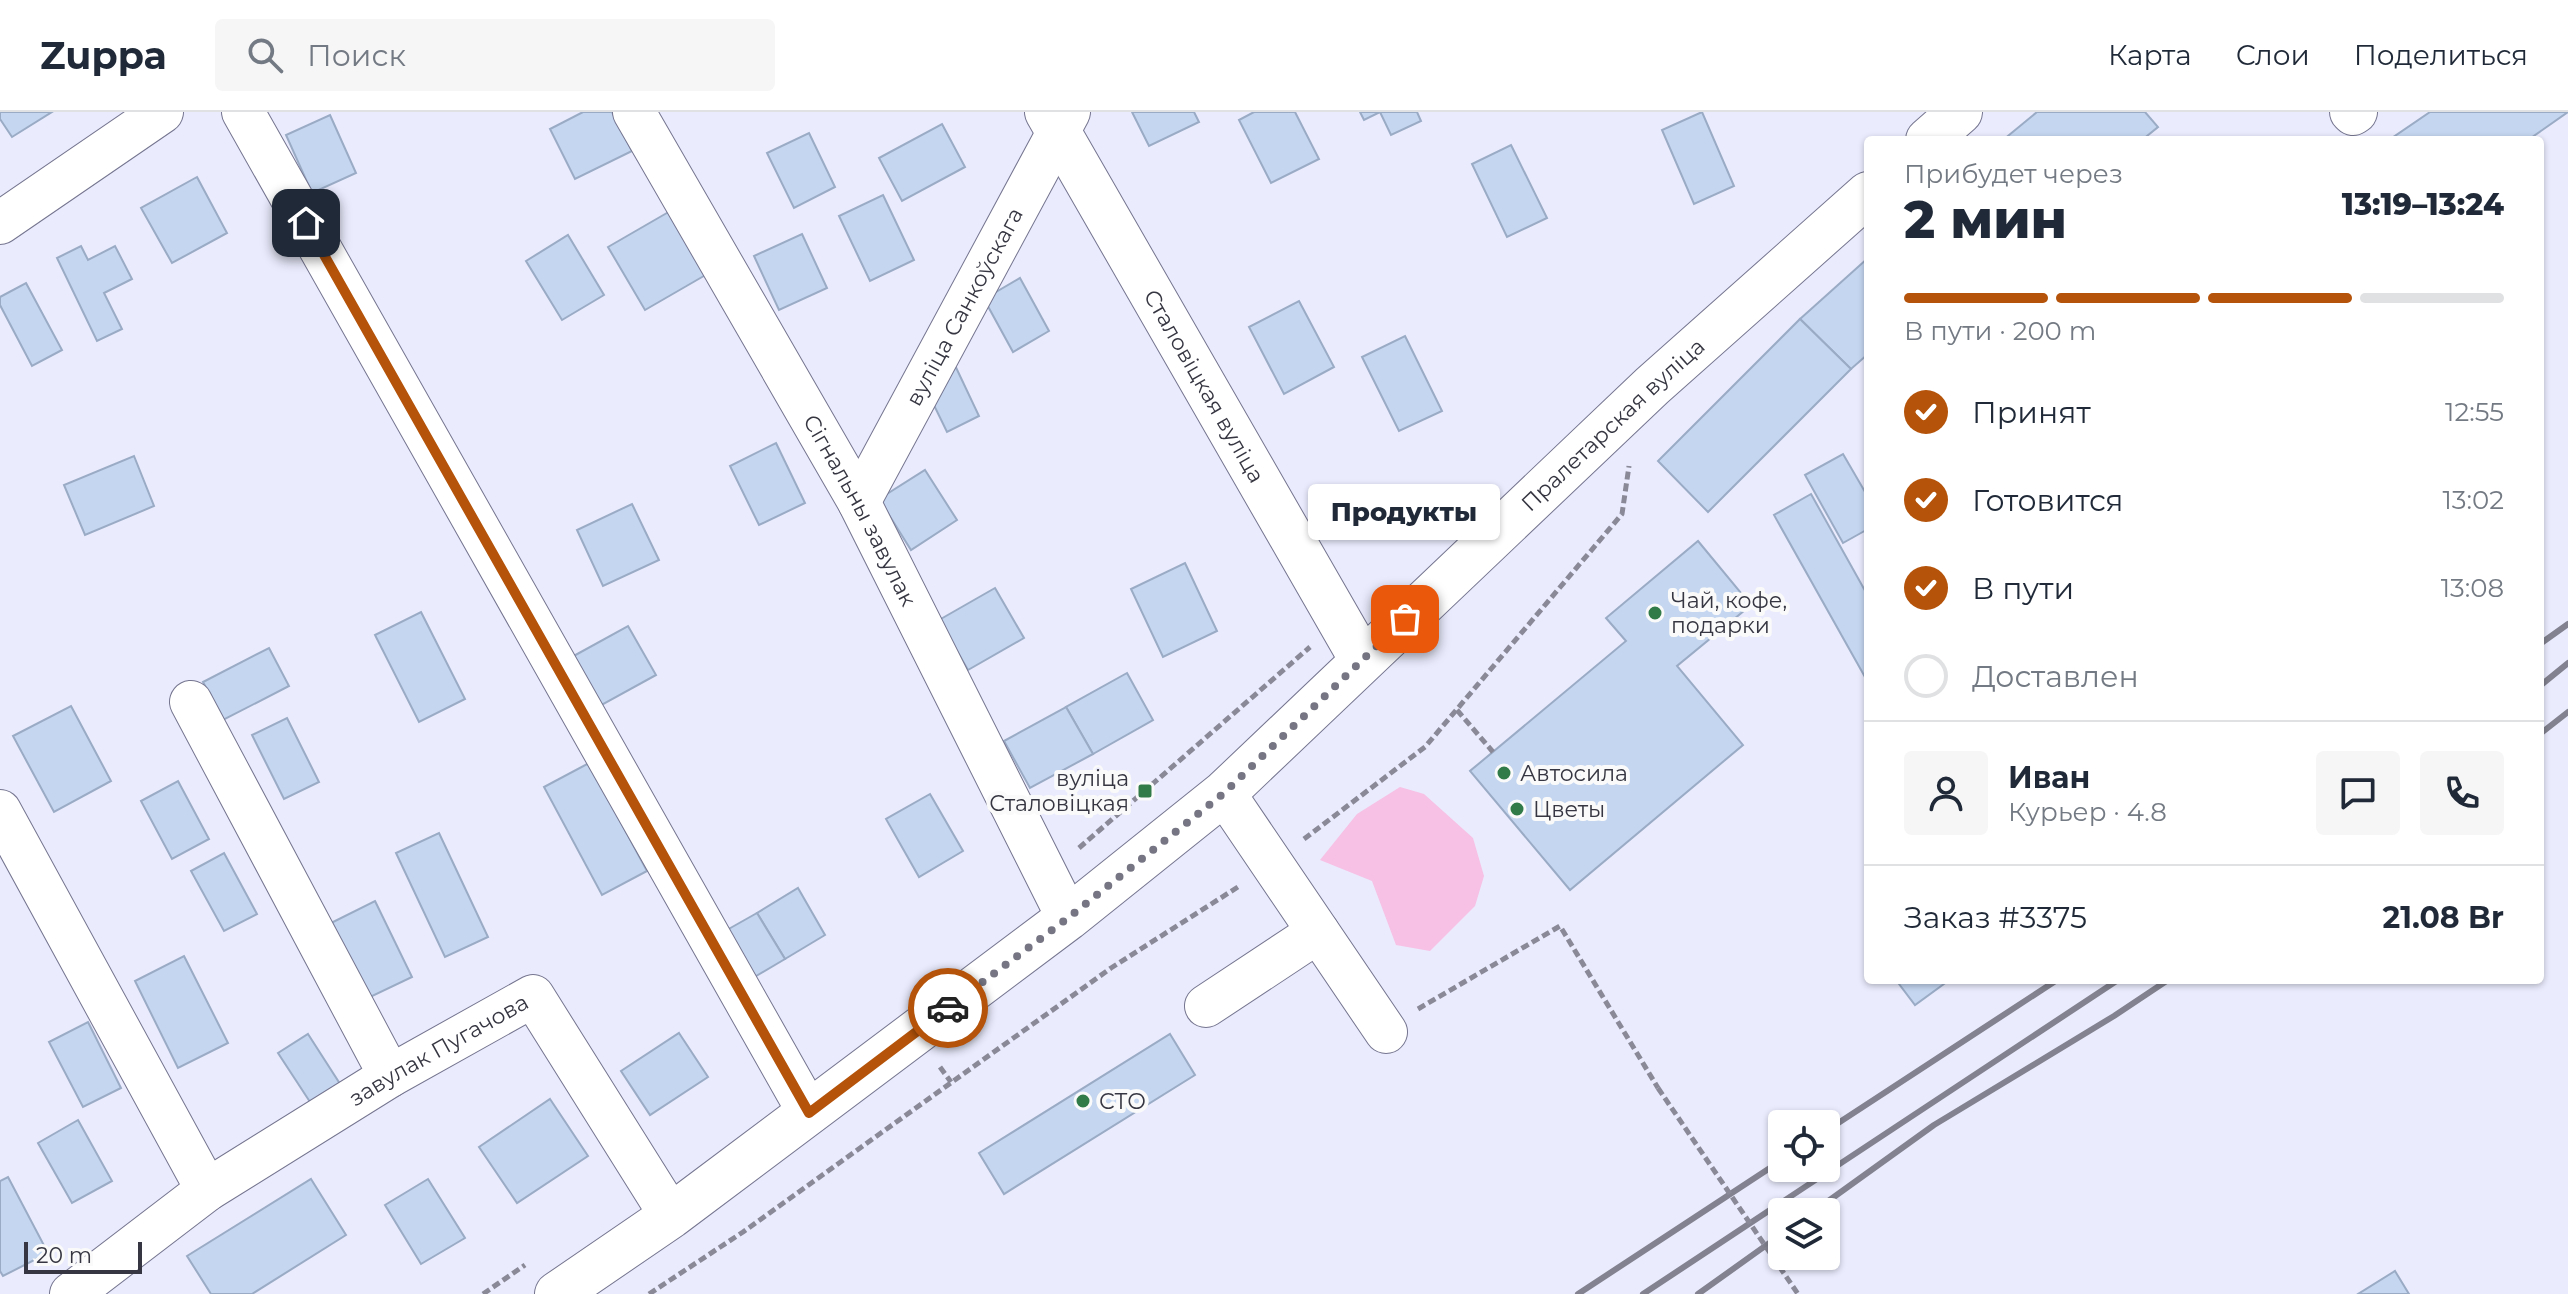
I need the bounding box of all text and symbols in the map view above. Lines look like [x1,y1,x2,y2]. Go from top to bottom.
search box [215,19,775,91]
text: Zuppa [40,32,167,79]
icon: search [243,33,287,77]
text: Поиск [307,37,406,74]
text: Карта [2108,38,2192,72]
text: Слои [2236,38,2310,72]
text: Поделиться [2354,38,2528,72]
text: Прибудет через [1904,158,2123,190]
text: 13:19–13:24 [2342,186,2504,223]
text: 2 мин [1904,188,2067,251]
pin [272,189,340,257]
icon: home [284,201,328,245]
street label: вуліца Санкоўскага [900,203,1029,410]
street label: Сталовіцкая вуліца [1138,285,1271,487]
text: В пути · 200 m [1904,315,2096,347]
street label: Пралетарская вуліца [1515,332,1710,517]
icon: check [1904,390,1948,434]
text: Принят [1972,394,2091,431]
text: 12:55 [2445,396,2504,428]
street label: Сігнальны завулак [798,410,923,611]
icon: check [1904,478,1948,522]
text: Готовится [1972,482,2124,519]
callout: Продукты [1309,483,1501,539]
text: 13:02 [2442,484,2504,516]
text: Продукты [1331,496,1477,528]
icon: check [1904,566,1948,610]
text: В пути [1972,570,2074,607]
text: 13:08 [2441,572,2504,604]
pin [1371,585,1439,653]
place label: Чай, кофе, подарки [1671,587,1787,639]
icon: bag [1383,597,1427,641]
marker: Чай, кофе, подарки [1646,604,1664,622]
text: Доставлен [1972,658,2139,695]
button: person [1904,751,1988,835]
button: chat [2316,751,2400,835]
button: phone [2420,751,2504,835]
text: Иван [2008,759,2090,796]
place label: Автосила [1520,760,1628,787]
marker: Автосила [1495,764,1513,782]
place label: вуліца Сталовіцкая [989,765,1129,817]
marker: вуліца Сталовіцкая [1136,782,1154,800]
place label: Цветы [1533,796,1605,823]
text: Курьер · 4.8 [2008,796,2167,828]
marker: Цветы [1508,800,1526,818]
text: Заказ #3375 [1904,899,2087,936]
text: 21.08 Br [2383,899,2504,936]
courier [908,968,988,1048]
icon: car [926,986,970,1030]
street label: завулак Пугачова [344,988,533,1112]
place label: СТО [1099,1088,1146,1115]
marker: СТО [1074,1092,1092,1110]
map controls [1768,1110,1840,1270]
button: locate [1768,1110,1840,1182]
button: layers [1768,1198,1840,1270]
scale bar [24,1238,142,1274]
text: 20 m [36,1242,92,1269]

